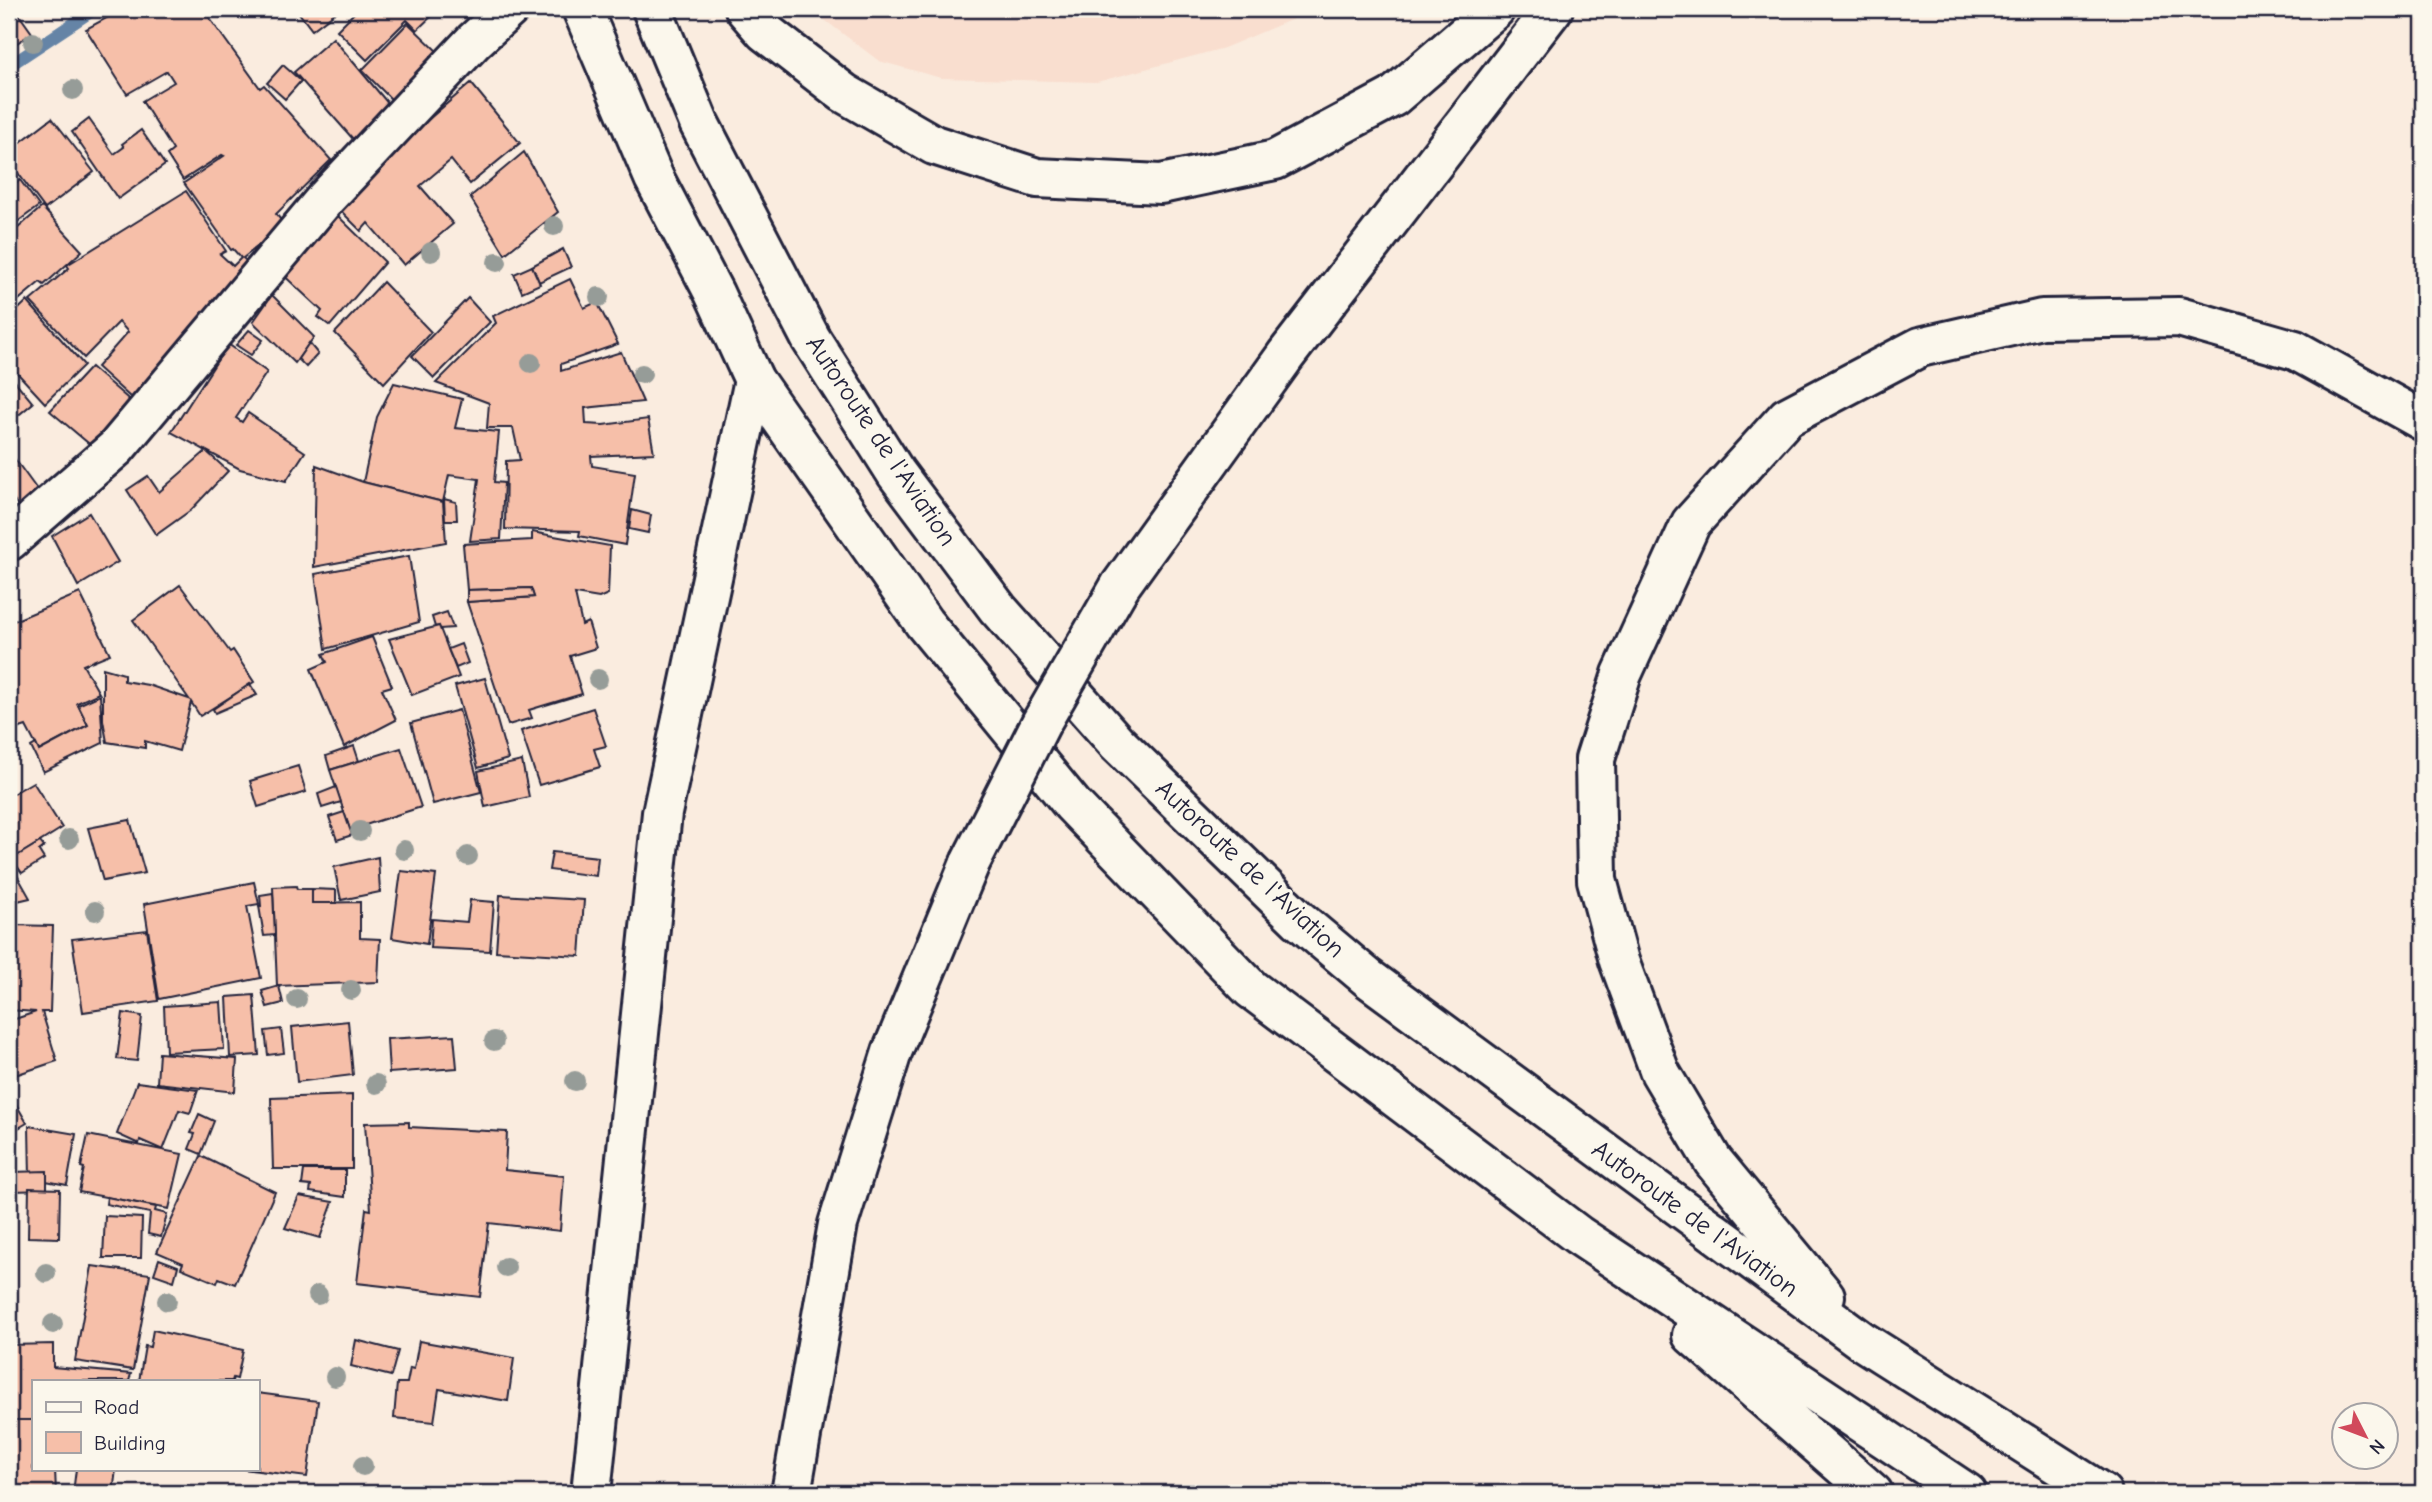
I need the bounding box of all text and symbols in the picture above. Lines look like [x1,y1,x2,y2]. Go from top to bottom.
street label: Autoroute de l'Aviation [799,330,963,552]
street label: Autoroute de l'Aviation [1149,774,1351,964]
street label: Autoroute de l'Aviation [1586,1134,1804,1304]
legend [32,1380,259,1470]
text: Road [94,1395,139,1419]
north arrow [2330,1400,2400,1470]
text: Building [94,1431,166,1455]
text: N [2365,1435,2389,1459]

